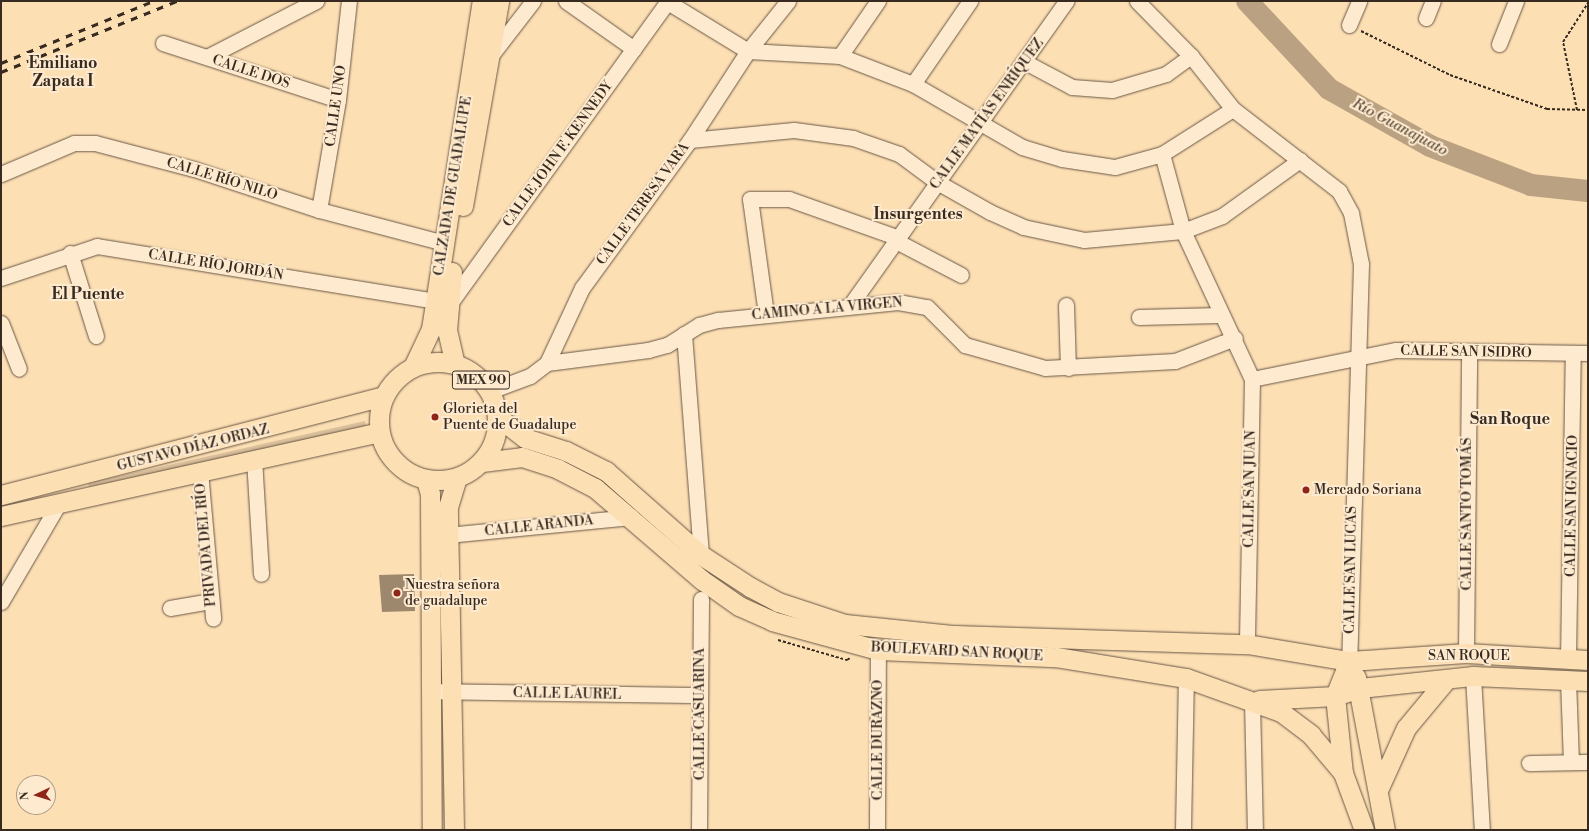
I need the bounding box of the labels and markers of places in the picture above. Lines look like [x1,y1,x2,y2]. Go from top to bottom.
place label: Glorieta del Puente de Guadalupe [443,401,576,434]
marker: Glorieta del Puente de Guadalupe [430,412,440,422]
place label: Mercado Soriana [1314,482,1422,498]
marker: Mercado Soriana [1301,485,1311,495]
place label: Nuestra señora de guadalupe [405,577,500,610]
marker: Nuestra señora de guadalupe [392,588,402,598]

